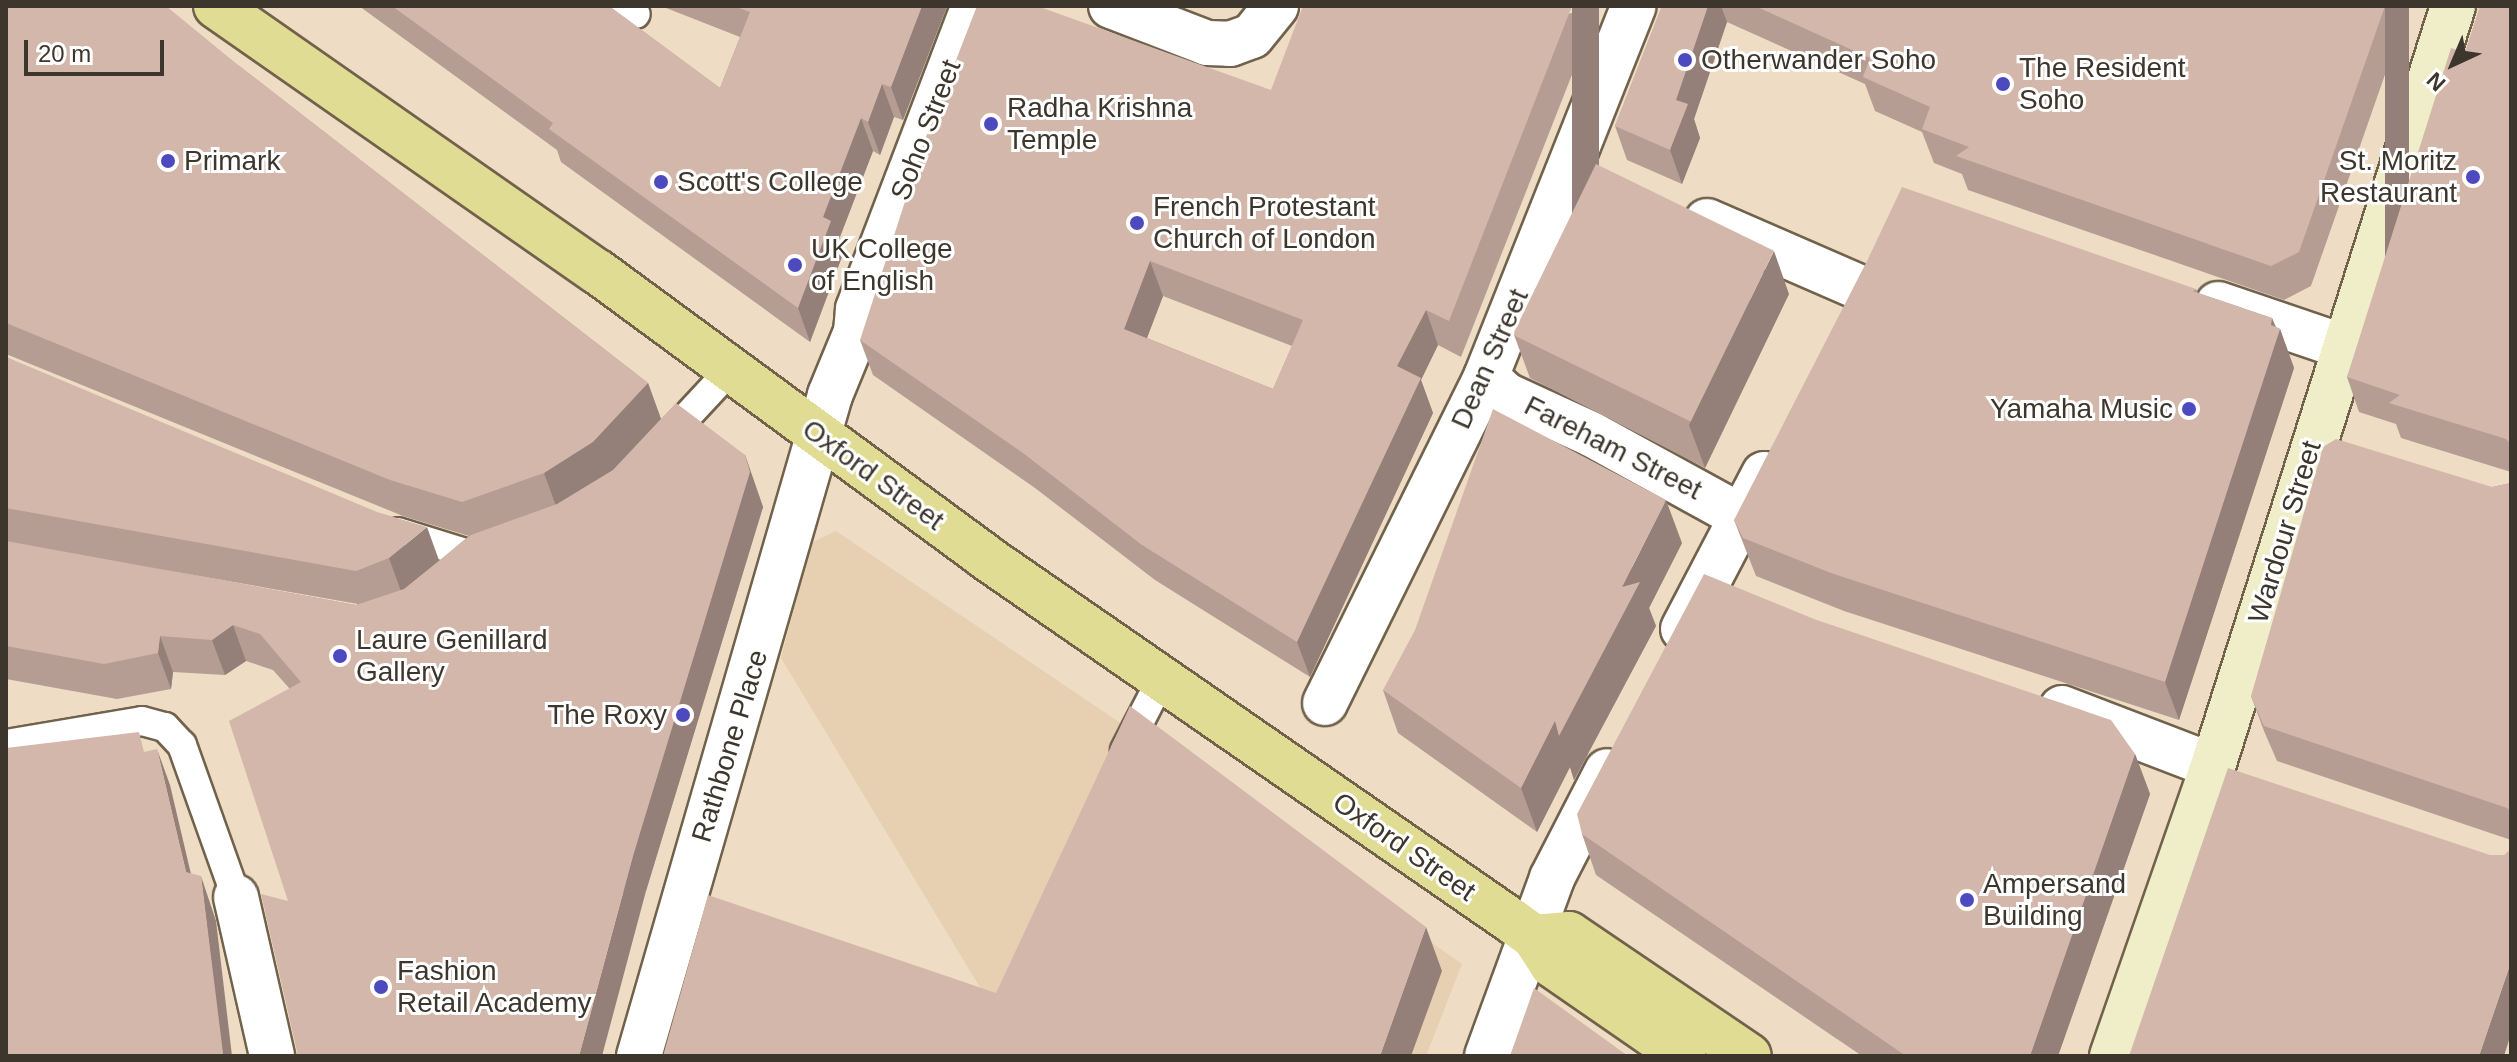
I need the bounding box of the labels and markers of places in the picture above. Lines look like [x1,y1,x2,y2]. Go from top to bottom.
place label: Otherwander Soho [1701,43,1936,77]
marker: Otherwander Soho [1676,51,1694,69]
place label: The Resident Soho [2019,51,2186,117]
marker: The Resident Soho [1994,75,2012,93]
place label: Radha Krishna Temple [1007,91,1192,157]
marker: Radha Krishna Temple [982,115,1000,133]
place label: Primark [184,144,280,178]
place label: St. Moritz Restaurant [2320,144,2457,210]
marker: Primark [159,152,177,170]
place label: Scott's College [677,165,863,199]
marker: St. Moritz Restaurant [2464,168,2482,186]
marker: Scott's College [652,173,670,191]
place label: French Protestant Church of London [1153,190,1376,256]
marker: French Protestant Church of London [1128,214,1146,232]
place label: UK College of English [811,232,953,298]
marker: UK College of English [786,256,804,274]
place label: Yamaha Music [1990,392,2173,426]
marker: Yamaha Music [2180,400,2198,418]
place label: Laure Genillard Gallery [356,623,547,689]
marker: Laure Genillard Gallery [331,647,349,665]
place label: The Roxy [547,698,667,732]
marker: The Roxy [674,706,692,724]
place label: Ampersand Building [1983,867,2126,933]
marker: Ampersand Building [1958,891,1976,909]
place label: Fashion Retail Academy [397,954,593,1020]
marker: Fashion Retail Academy [372,978,390,996]

